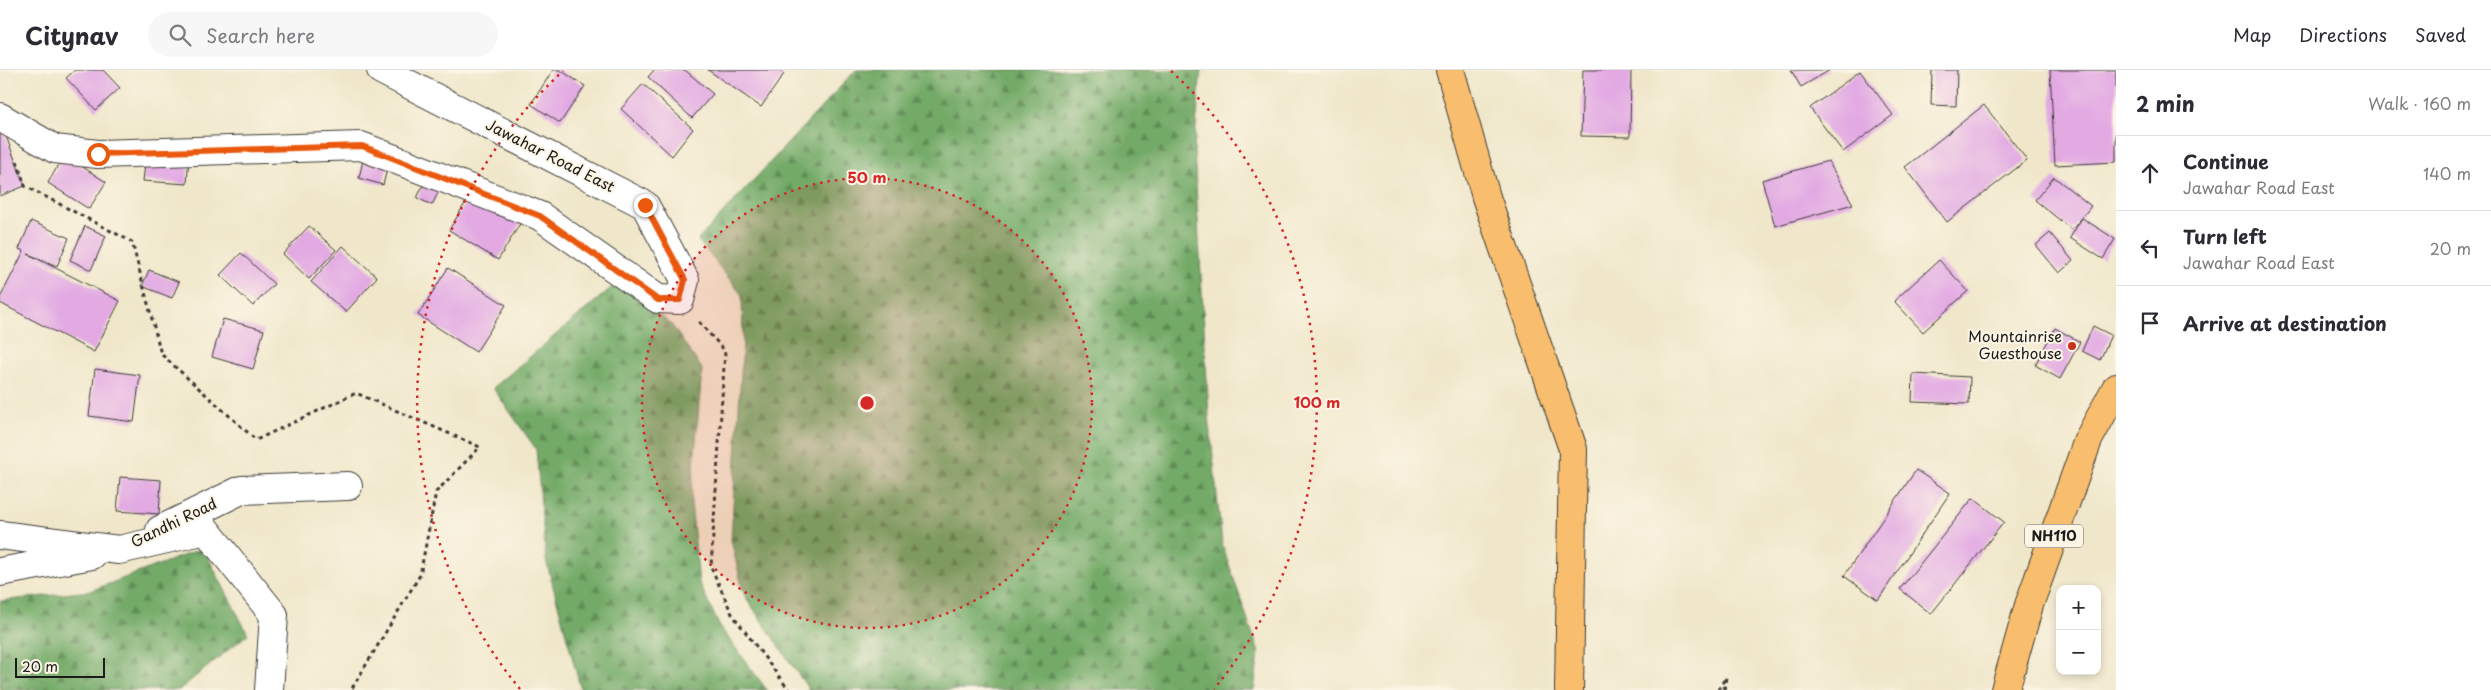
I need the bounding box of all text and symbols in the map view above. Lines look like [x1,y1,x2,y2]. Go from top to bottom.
search box [148,12,498,57]
text: Citynav [25,17,118,53]
icon: search [166,21,194,49]
text: Search here [206,21,315,49]
text: Map [2233,21,2271,48]
text: Directions [2299,21,2387,48]
text: Saved [2415,21,2466,48]
text: 2 min [2136,87,2195,119]
text: Walk · 160 m [2368,91,2471,115]
street label: Jawahar Road East [482,112,619,197]
route start [87,143,110,166]
text: Continue [2183,147,2269,175]
icon: ahead [2136,159,2164,187]
text: 140 m [2423,161,2471,185]
text: 50 m [848,165,886,188]
text: Jawahar Road East [2183,175,2335,199]
route end [634,194,657,217]
text: Turn left [2183,222,2267,250]
icon: left [2136,234,2164,262]
text: 20 m [2430,236,2471,260]
text: Jawahar Road East [2183,250,2335,274]
icon: arrive [2136,309,2164,337]
text: Arrive at destination [2183,309,2387,337]
place label: Mountainrise Guesthouse [1968,324,2062,364]
marker: Mountainrise Guesthouse [2066,340,2078,352]
text: 100 m [1294,390,1340,413]
centre of rings [858,394,876,412]
street label: Gandhi Road [126,491,220,552]
road number: NH110 [2025,524,2083,548]
map controls [2056,585,2101,675]
button: + [2056,585,2101,630]
button: − [2056,630,2101,675]
scale bar [15,655,105,678]
text: 20 m [22,656,58,677]

